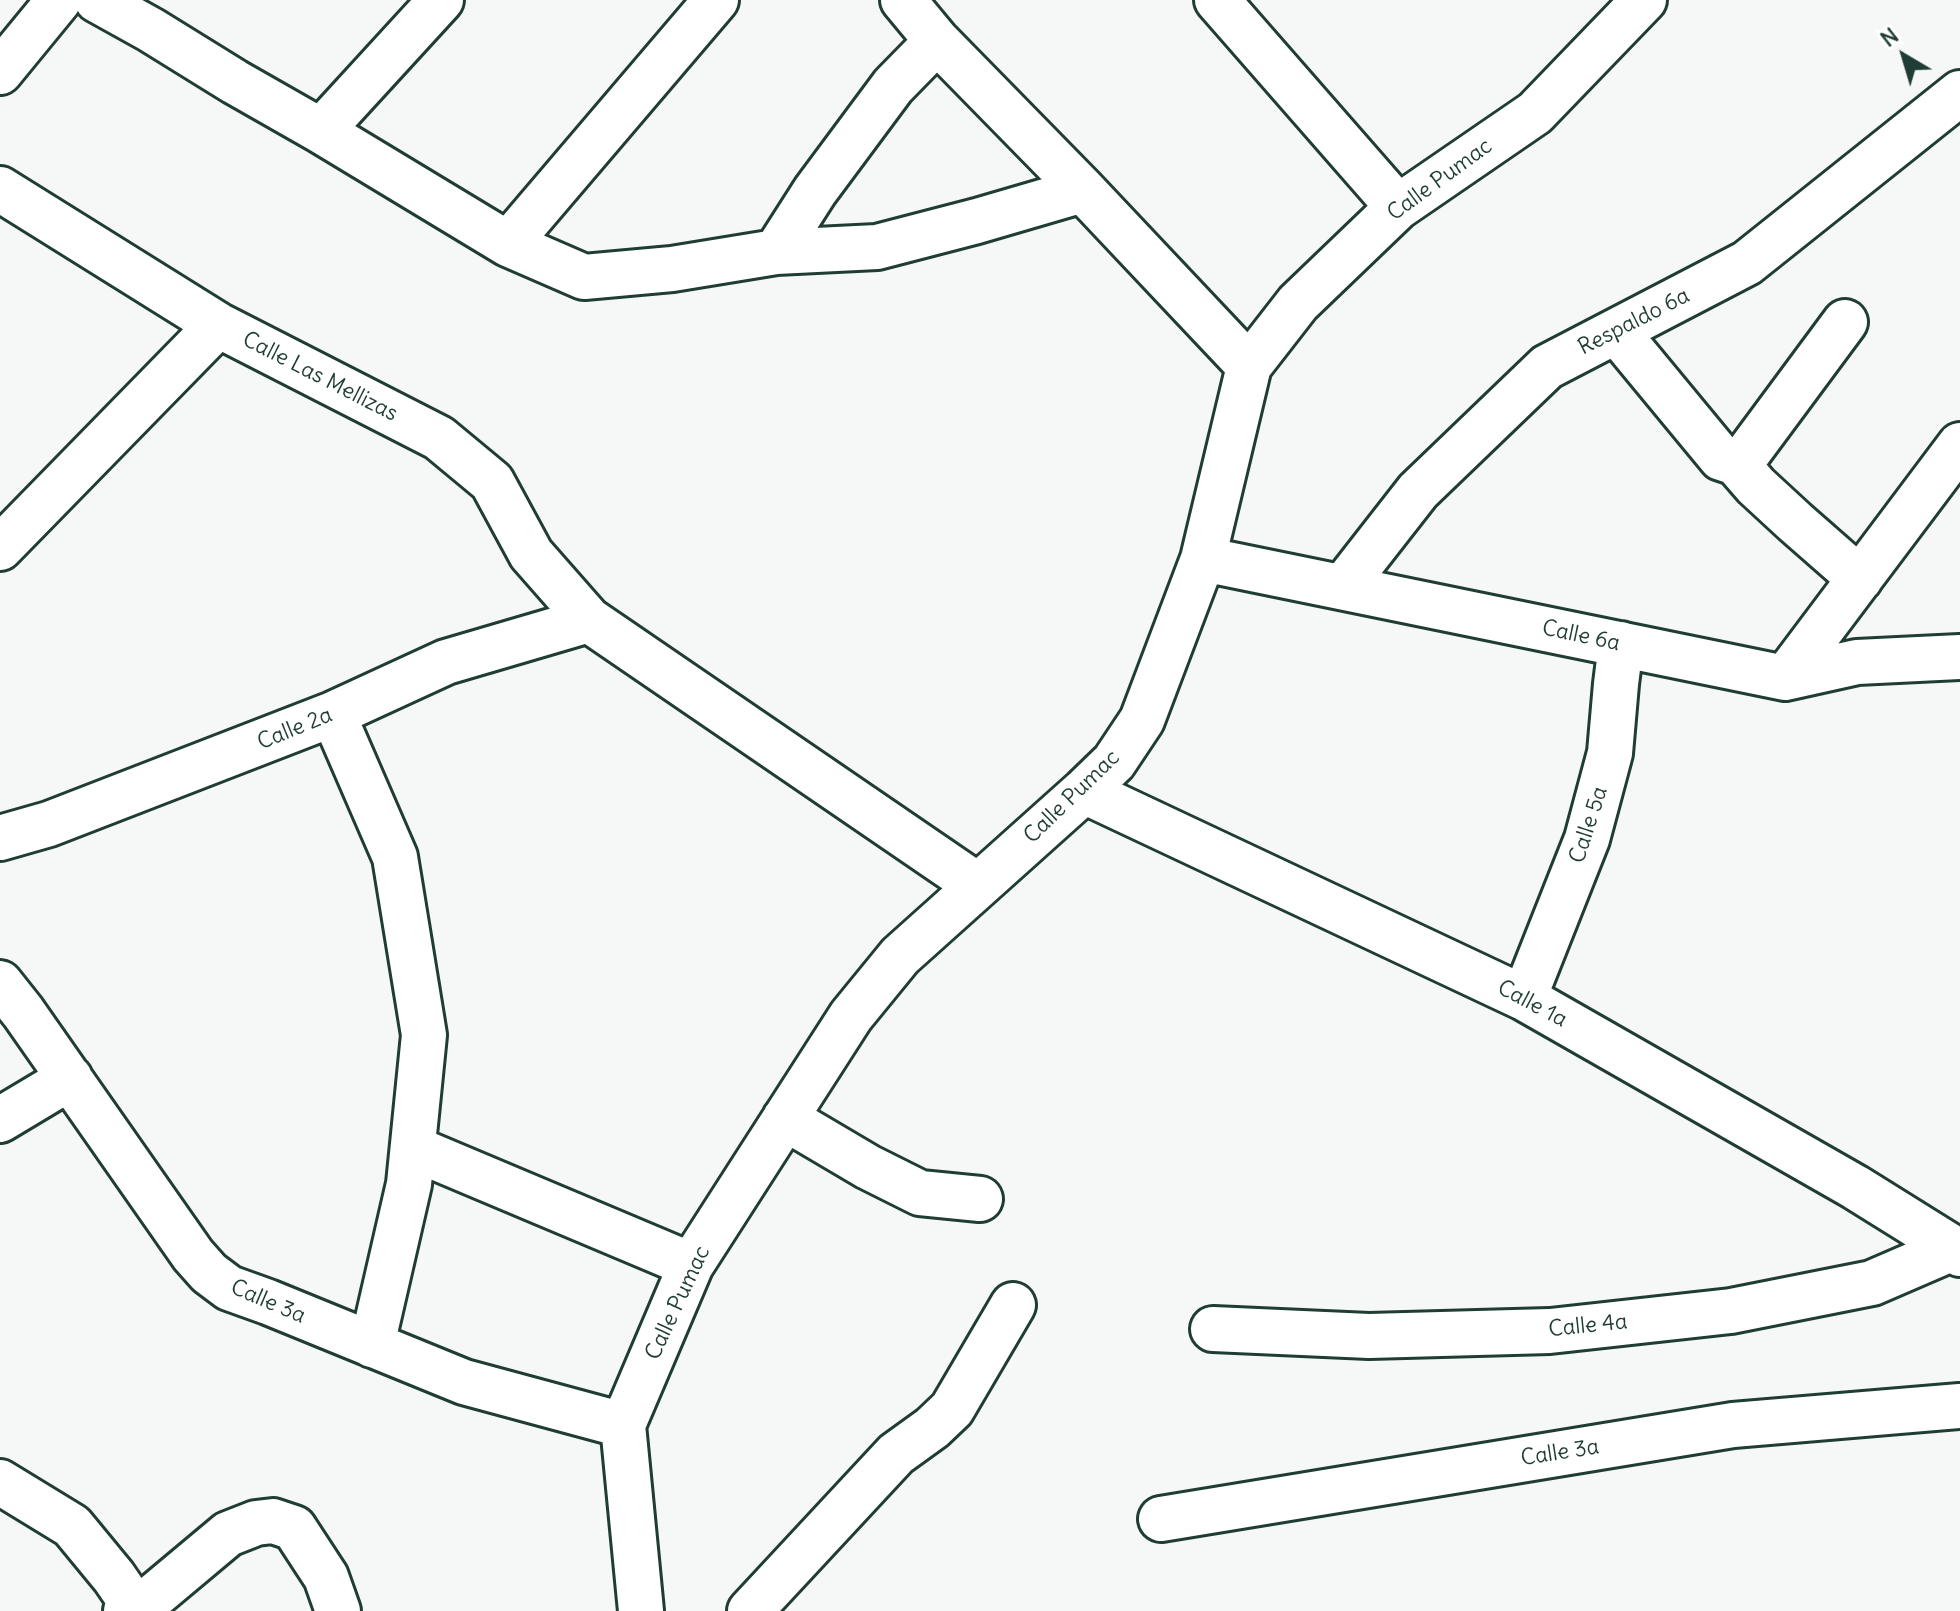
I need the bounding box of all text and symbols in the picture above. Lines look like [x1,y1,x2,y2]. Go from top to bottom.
north arrow [1864,16,1944,96]
text: N [1875,21,1904,53]
street label: Calle Pumac [1383,133,1497,227]
street label: Respaldo 6a [1574,283,1694,361]
street label: Calle Las Mellizas [238,326,402,428]
street label: Calle 6a [1540,615,1622,657]
street label: Calle 2a [254,702,336,756]
street label: Calle Pumac [1019,745,1125,849]
street label: Calle 5a [1564,783,1614,867]
street label: Calle 1a [1493,975,1571,1033]
street label: Calle Pumac [640,1242,716,1364]
street label: Calle 3a [227,1274,309,1330]
street label: Calle 4a [1547,1309,1629,1343]
street label: Calle 3a [1519,1434,1601,1472]

